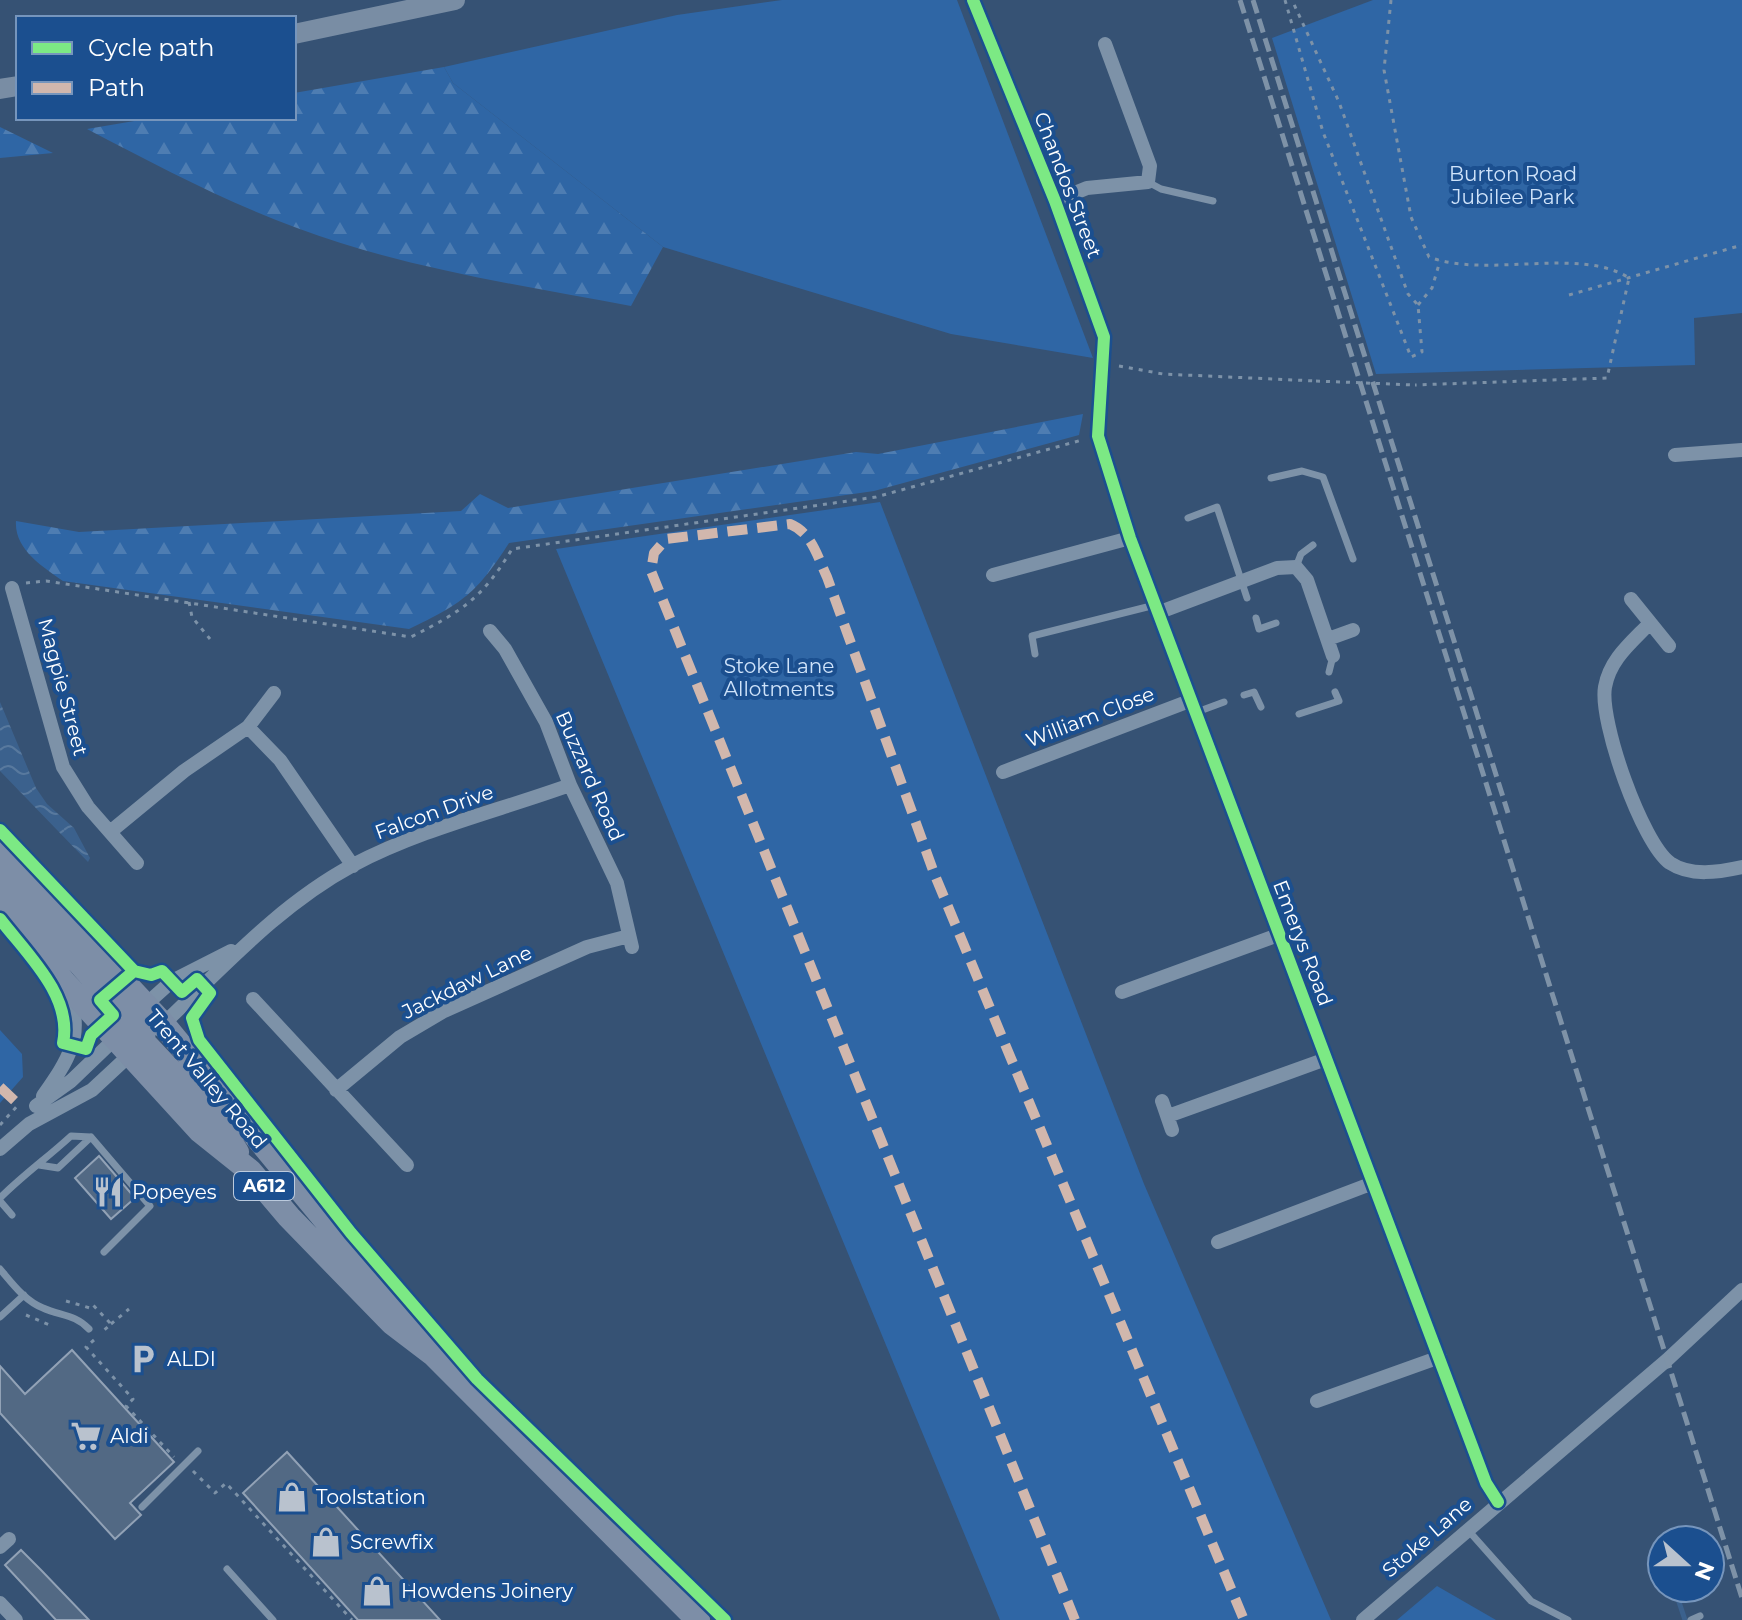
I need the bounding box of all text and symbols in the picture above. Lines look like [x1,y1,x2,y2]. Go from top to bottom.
legend [16,16,296,120]
text: Cycle path [88,33,215,62]
text: Path [88,73,145,102]
street label: Chandos Street [1029,109,1107,261]
park label: Burton Road Jubilee Park [1449,162,1577,209]
street label: Magpie Street [33,616,93,758]
park label: Stoke Lane Allotments [724,654,834,701]
street label: William Close [1022,682,1158,752]
street label: Buzzard Road [551,707,629,845]
street label: Falcon Drive [372,779,496,845]
street label: Emerys Road [1268,877,1338,1009]
street label: Jackdaw Lane [397,940,536,1024]
street label: Trent Valley Road [142,1005,272,1153]
road number: A612 [234,1172,294,1200]
restaurant icon: Popeyes [91,1175,125,1209]
place label: Popeyes [132,1180,217,1204]
parking icon: ALDI [126,1342,160,1376]
place label: ALDI [167,1347,216,1371]
supermarket icon: Aldi [69,1419,103,1453]
place label: Aldi [110,1424,149,1448]
shop icon: Toolstation [275,1480,309,1514]
place label: Toolstation [316,1485,426,1509]
street label: Stoke Lane [1377,1492,1477,1582]
north arrow [1646,1524,1726,1604]
shop icon: Screwfix [309,1525,343,1559]
place label: Screwfix [350,1530,434,1554]
text: N [1688,1558,1720,1584]
shop icon: Howdens Joinery [360,1574,394,1608]
place label: Howdens Joinery [401,1579,573,1603]

